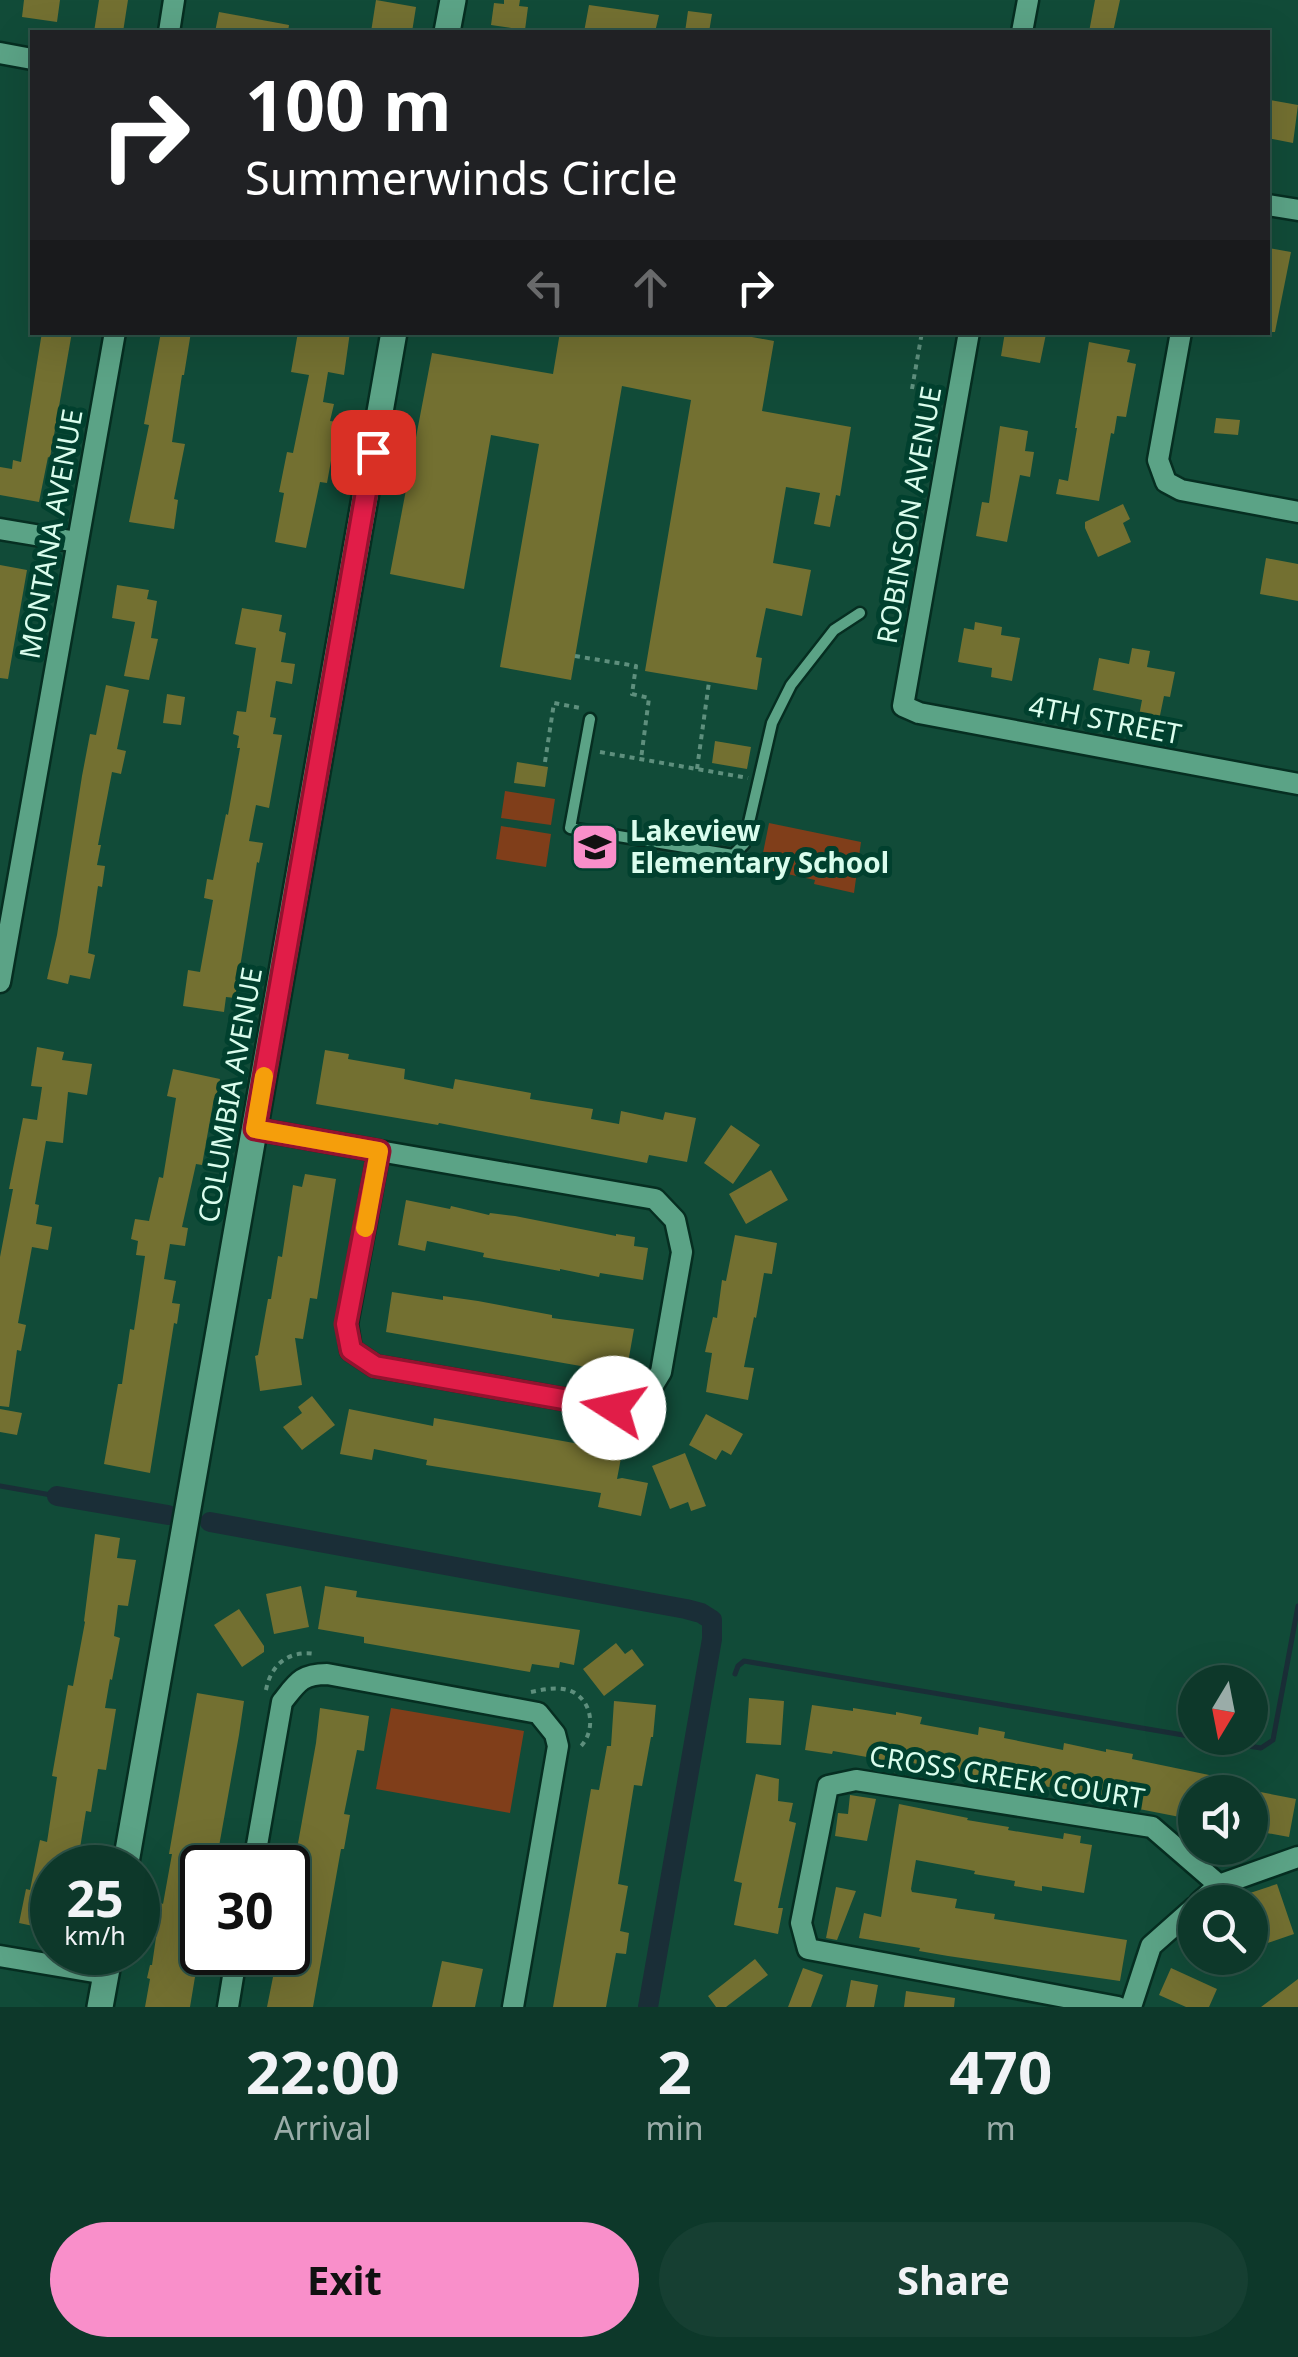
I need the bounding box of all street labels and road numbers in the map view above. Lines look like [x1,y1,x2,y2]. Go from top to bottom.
street label: ROBINSON AVENUE [867,383,949,646]
street label: MONTANA AVENUE [9,406,91,662]
street label: 4TH STREET [1026,686,1185,753]
street label: COLUMBIA AVENUE [188,964,270,1225]
street label: CROSS CREEK COURT [867,1735,1148,1817]

